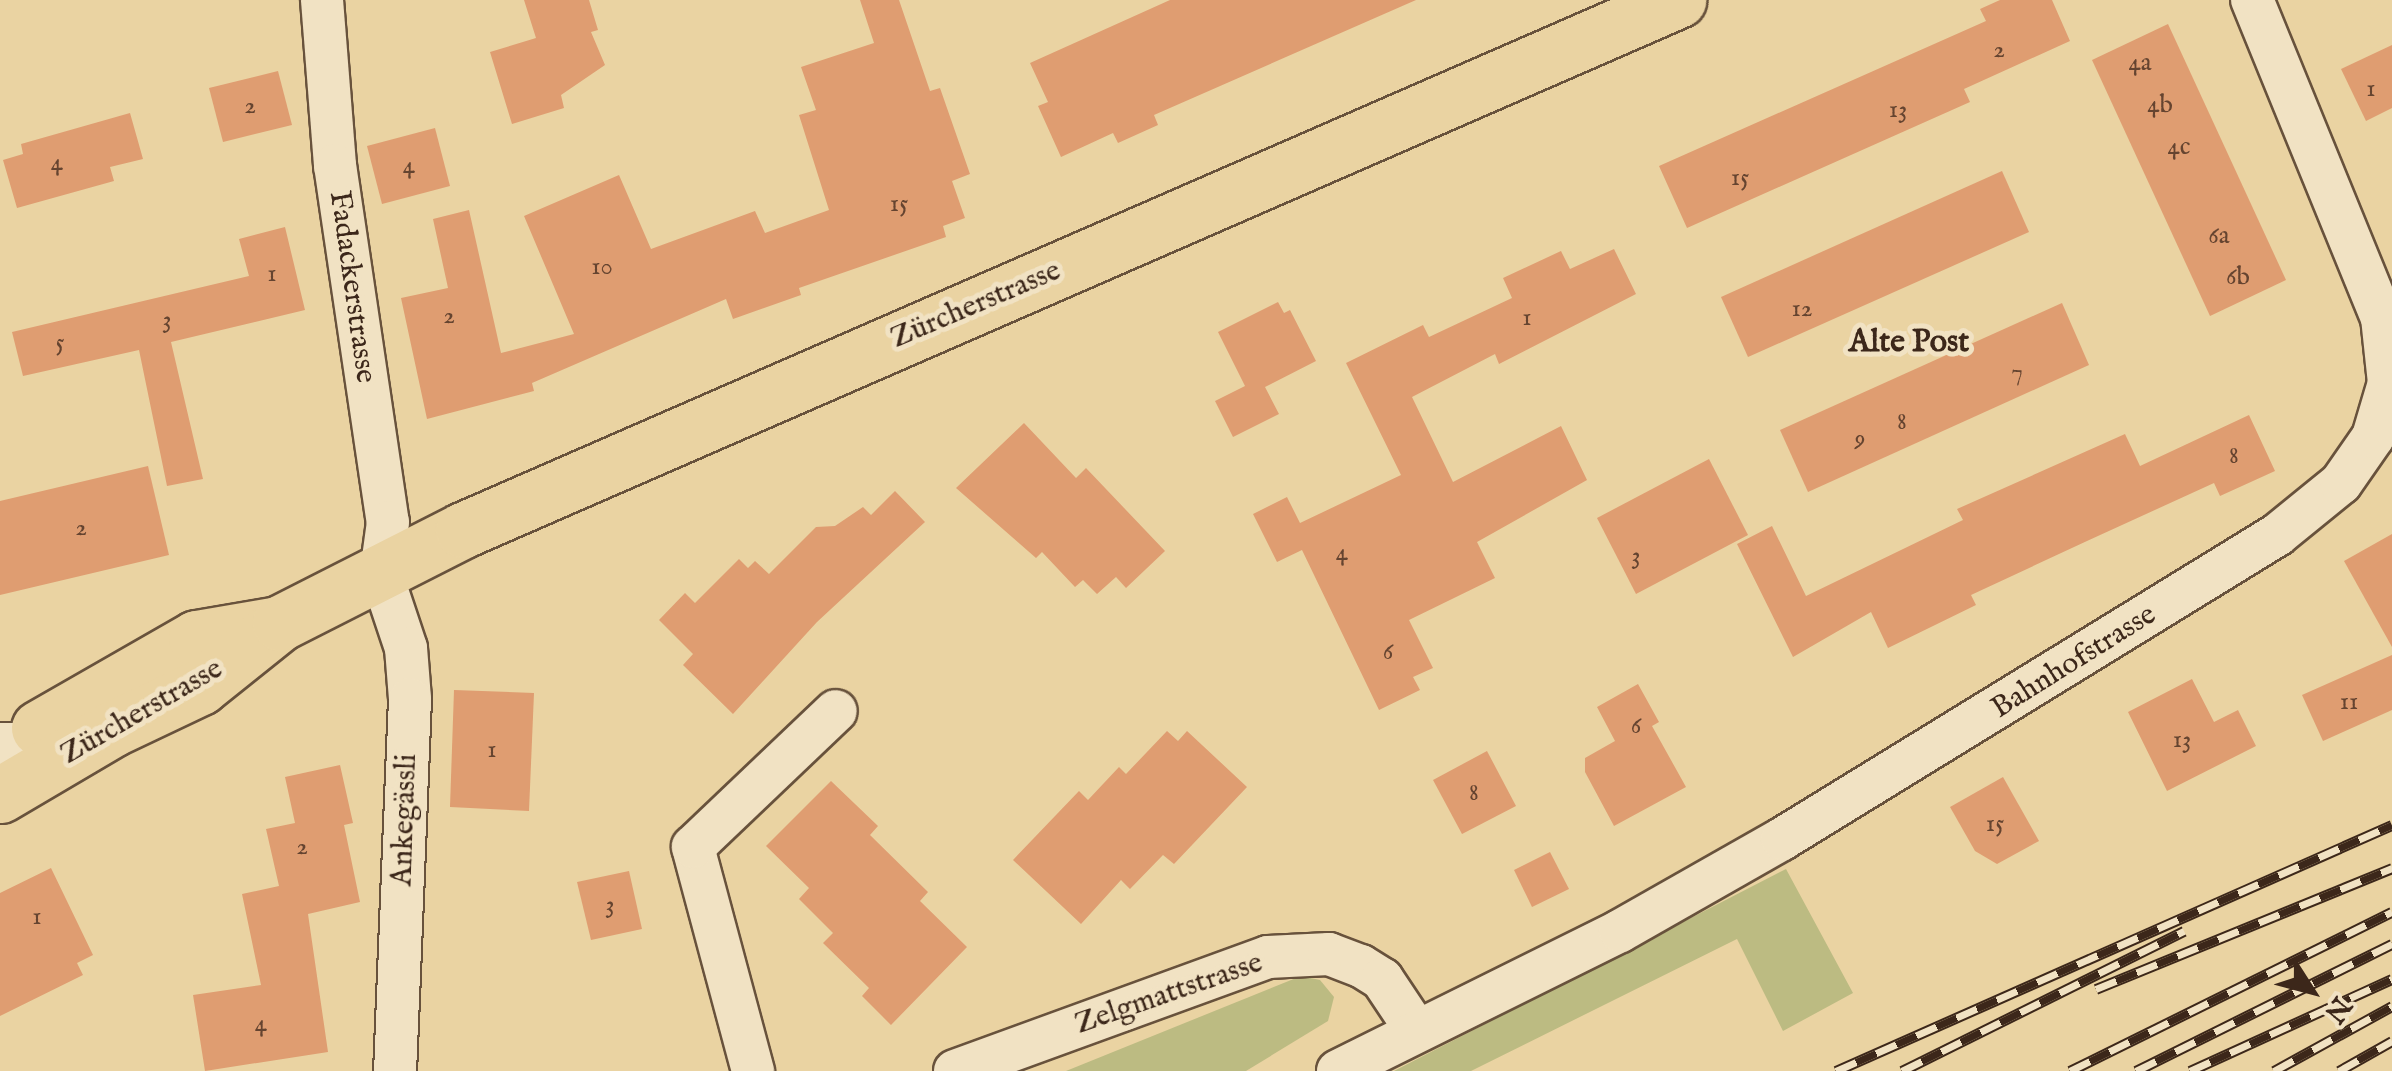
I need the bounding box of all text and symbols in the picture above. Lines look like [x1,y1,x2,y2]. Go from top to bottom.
house number: 2 [1993,35,2005,65]
house number: 4a [2128,48,2152,78]
house number: 1 [2366,74,2376,104]
house number: 4b [2147,90,2173,120]
house number: 2 [244,91,256,121]
house number: 13 [1889,95,1907,125]
house number: 4c [2168,132,2190,162]
house number: 4 [51,148,63,178]
house number: 4 [403,151,415,181]
house number: 15 [1731,163,1749,193]
street label: Fadackerstrasse [321,189,383,385]
house number: 15 [890,189,908,219]
house number: 6a [2208,221,2230,251]
house number: 10 [591,252,613,282]
street label: Zürcherstrasse [886,253,1066,357]
house number: 1 [267,259,277,289]
house number: 6b [2226,262,2250,292]
house number: 12 [1791,294,1813,324]
house number: 2 [443,301,455,331]
house number: 1 [1522,303,1532,333]
house number: 3 [162,305,172,335]
district label: Alte Post [1849,324,1969,362]
house number: 5 [55,328,65,358]
house number: 7 [2011,358,2023,388]
house number: 8 [1897,407,1907,437]
house number: 9 [1855,424,1865,454]
house number: 8 [2229,441,2239,471]
house number: 2 [75,513,87,543]
house number: 4 [1336,538,1348,568]
house number: 3 [1631,541,1641,571]
street label: Bahnhofstrasse [1985,597,2163,727]
house number: 6 [1383,637,1393,667]
street label: Zürcherstrasse [55,651,229,773]
house number: 11 [2340,687,2358,717]
house number: 6 [1631,711,1641,741]
house number: 13 [2173,725,2191,755]
house number: 1 [487,735,497,765]
street label: Ankegässli [385,753,425,887]
house number: 8 [1469,778,1479,808]
house number: 15 [1986,809,2004,839]
house number: 2 [296,832,308,862]
house number: 3 [605,890,615,920]
house number: 1 [32,902,42,932]
north arrow [2262,941,2362,1041]
street label: Zelgmattstrasse [1071,945,1267,1043]
text: N [2315,989,2358,1029]
house number: 4 [255,1009,267,1039]

